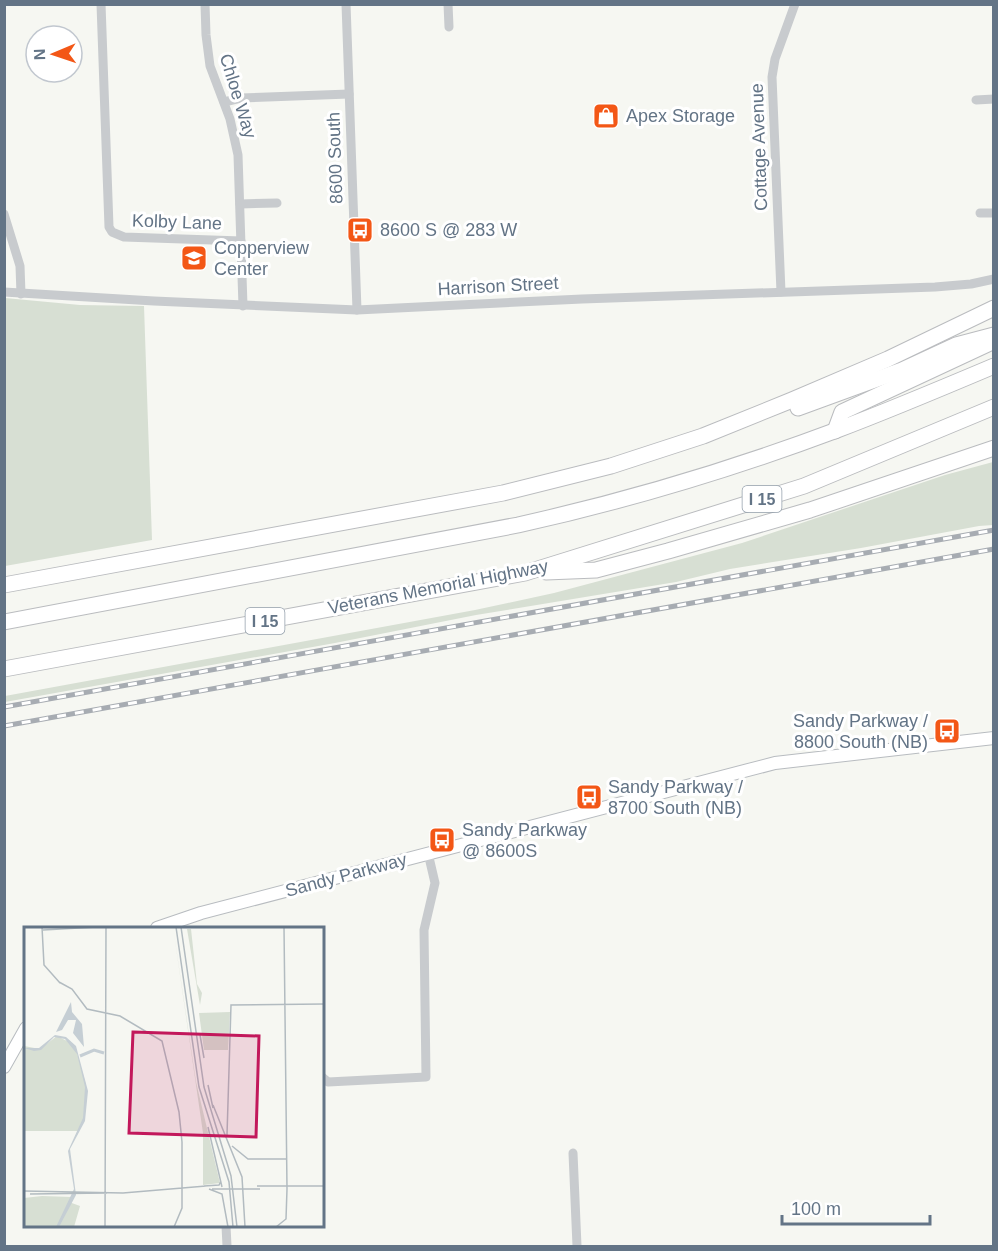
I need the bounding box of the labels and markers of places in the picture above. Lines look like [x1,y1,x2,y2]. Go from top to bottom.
shop icon: Apex Storage [591,101,621,131]
place label: Apex Storage [626,106,735,126]
bus stop icon: 8600 S @ 283 W [345,215,375,245]
place label: 8600 S @ 283 W [380,220,517,240]
place label: Copperview Center [214,238,310,279]
school or university icon: Copperview Center [179,243,209,273]
place label: Sandy Parkway / 8800 South (NB) [793,711,928,752]
bus stop icon: Sandy Parkway / 8800 South (NB) [932,716,962,746]
place label: Sandy Parkway / 8700 South (NB) [608,777,743,818]
bus stop icon: Sandy Parkway / 8700 South (NB) [574,782,604,812]
place label: Sandy Parkway @ 8600S [462,820,587,861]
bus stop icon: Sandy Parkway @ 8600S [427,825,457,855]

